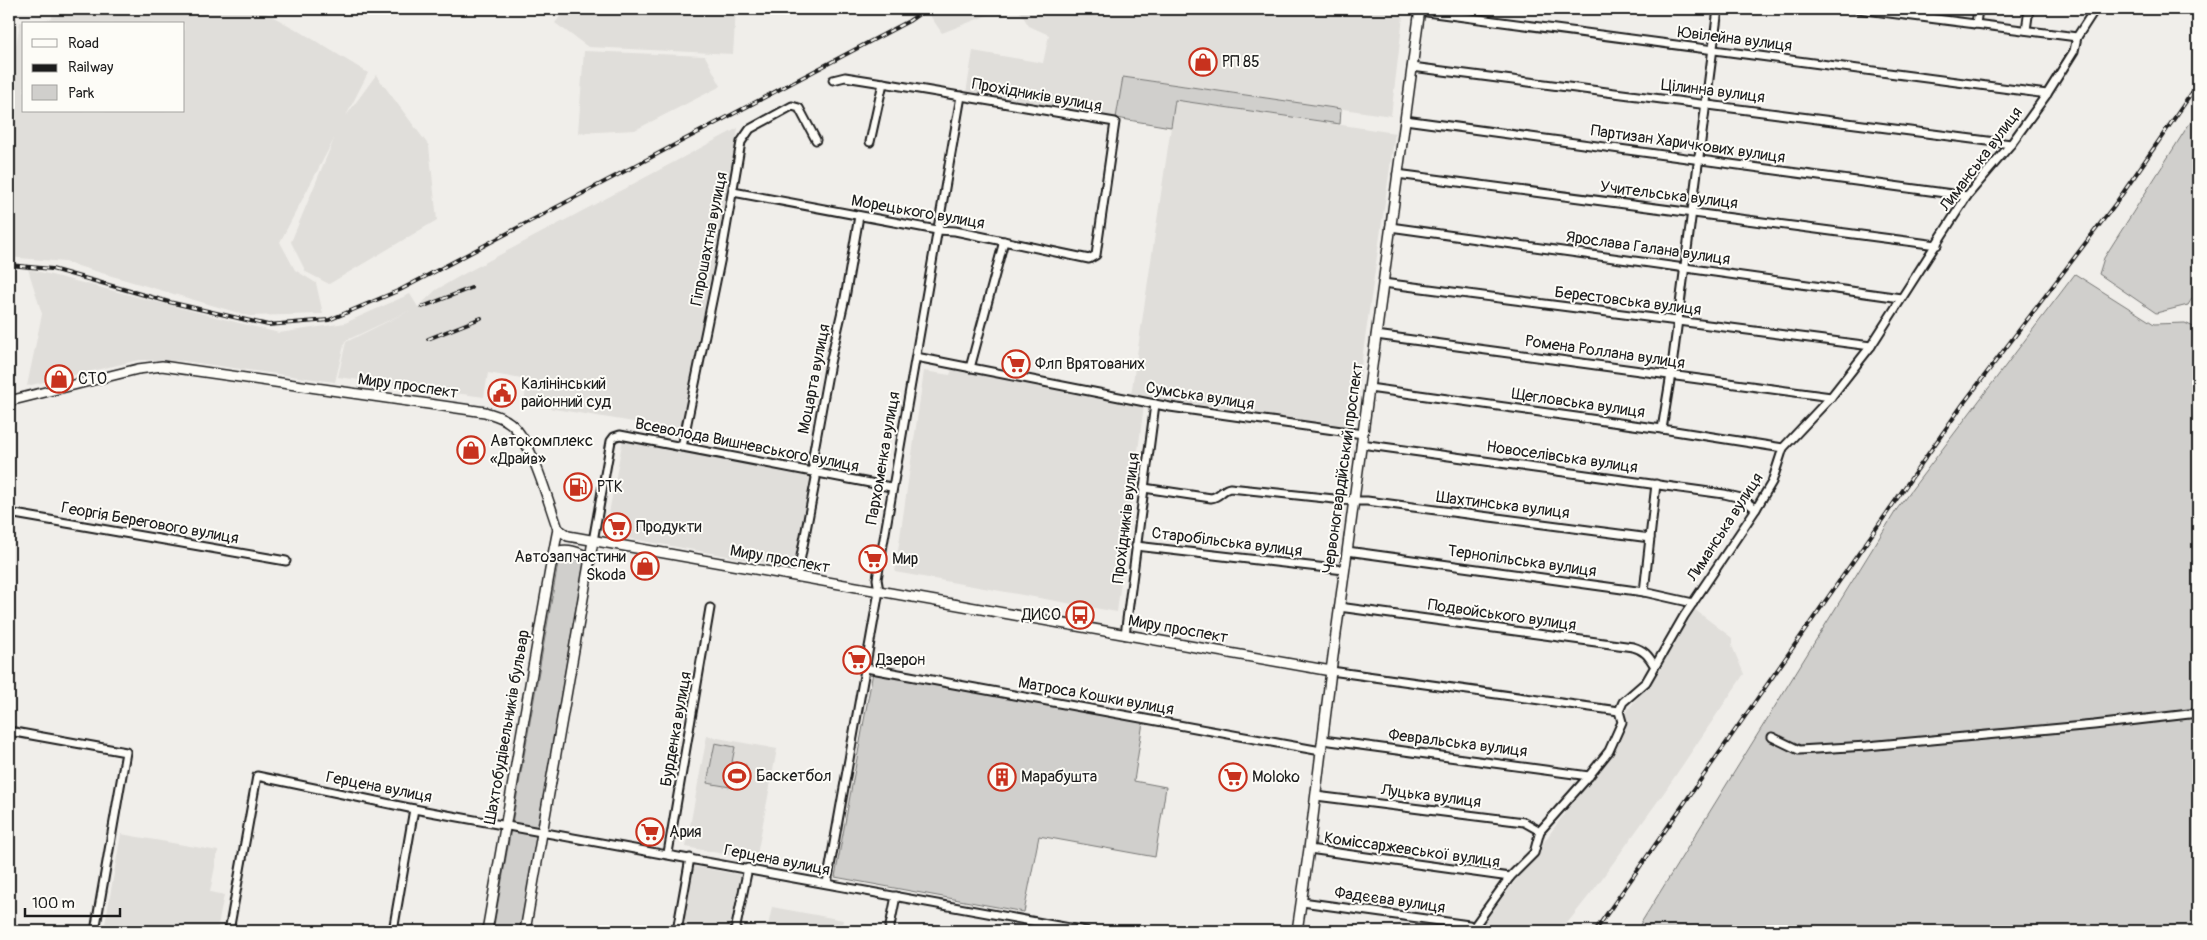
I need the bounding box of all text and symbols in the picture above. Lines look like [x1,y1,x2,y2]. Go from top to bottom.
legend [22,22,185,112]
street label: Ювілейна вулиця [1677,22,1793,56]
text: Road [68,34,99,53]
shop icon: РП 85 [1188,47,1218,77]
place label: РП 85 [1222,52,1260,72]
text: Railway [68,58,114,77]
street label: Прохідників вулиця [970,74,1104,116]
street label: Цілинна вулиця [1660,75,1766,107]
text: Park [68,84,95,103]
street label: Лиманська вулиця [1935,103,2027,216]
street label: Партизан Харичкових вулиця [1589,120,1787,168]
street label: Гіпрошахтна вулиця [686,170,732,308]
street label: Учительська вулиця [1599,177,1739,213]
street label: Морецького вулиця [850,190,986,234]
street label: Ярослава Галана вулиця [1565,227,1731,269]
street label: Берестовська вулиця [1553,282,1703,320]
street label: Моцарта вулиця [794,322,834,436]
street label: Ромена Роллана вулиця [1524,331,1686,373]
supermarket icon: Флп Врятованих [1001,349,1031,379]
place label: Флп Врятованих [1035,354,1145,374]
street label: Червоногвардійський проспект [1318,361,1368,575]
shop icon: СТО [44,364,74,394]
place label: СТО [78,369,107,389]
street label: Миру проспект [356,369,460,403]
place label: Калінінський районний суд [521,374,611,412]
public building icon: Калінінський районний суд [487,378,517,408]
street label: Сумська вулиця [1144,378,1256,414]
street label: Щегловська вулиця [1510,384,1646,422]
street label: Пархоменка вулиця [861,390,905,526]
street label: Всеволода Вишневського вулиця [633,413,861,477]
place label: Автокомплекс «Драйв» [490,431,593,469]
shop icon: Автокомплекс «Драйв» [456,435,486,465]
street label: Новоселівська вулиця [1485,436,1639,478]
street label: Прохідників вулиця [1108,451,1144,585]
street label: Лиманська вулиця [1682,469,1767,586]
fuel station icon: РТК [563,472,593,502]
place label: РТК [597,477,623,497]
street label: Шахтинська вулиця [1435,487,1571,523]
street label: Георгія Берегового вулиця [60,498,240,548]
supermarket icon: Продукти [602,512,632,542]
place label: Продукти [636,517,702,537]
street label: Старобільська вулиця [1150,523,1304,561]
street label: Миру проспект [728,540,832,578]
street label: Тернопільська вулиця [1446,541,1598,581]
supermarket icon: Мир [858,544,888,574]
place label: Автозапчастини Skoda [514,547,626,585]
place label: Мир [892,549,918,569]
shop icon: Автозапчастини Skoda [630,551,660,581]
street label: Подвойського вулиця [1427,595,1577,635]
bus stop icon: ДИСО [1065,600,1095,630]
place label: ДИСО [1021,605,1061,625]
street label: Миру проспект [1126,610,1230,648]
street label: Шахтобудівельників бульвар [480,628,534,826]
supermarket icon: Дзерон [842,645,872,675]
place label: Дзерон [875,650,925,670]
street label: Бурденка вулиця [656,670,696,788]
street label: Матроса Кошки вулиця [1017,672,1175,720]
street label: Февральська вулиця [1387,725,1529,761]
sports icon: Баскетбол [722,761,752,791]
building icon: Марабушта [987,762,1017,792]
supermarket icon: Moloko [1218,762,1248,792]
place label: Баскетбол [756,766,832,786]
street label: Герцена вулиця [324,767,434,807]
place label: Марабушта [1021,767,1097,787]
place label: Moloko [1252,767,1300,787]
street label: Луцька вулиця [1379,780,1482,812]
supermarket icon: Ария [635,817,665,847]
place label: Ария [669,822,702,842]
street label: Коміссаржевської вулиця [1323,828,1501,872]
street label: Герцена вулиця [722,840,832,880]
street label: Фадєєва вулиця [1333,882,1447,918]
scale bar [25,885,120,917]
text: 100 m [32,894,75,913]

